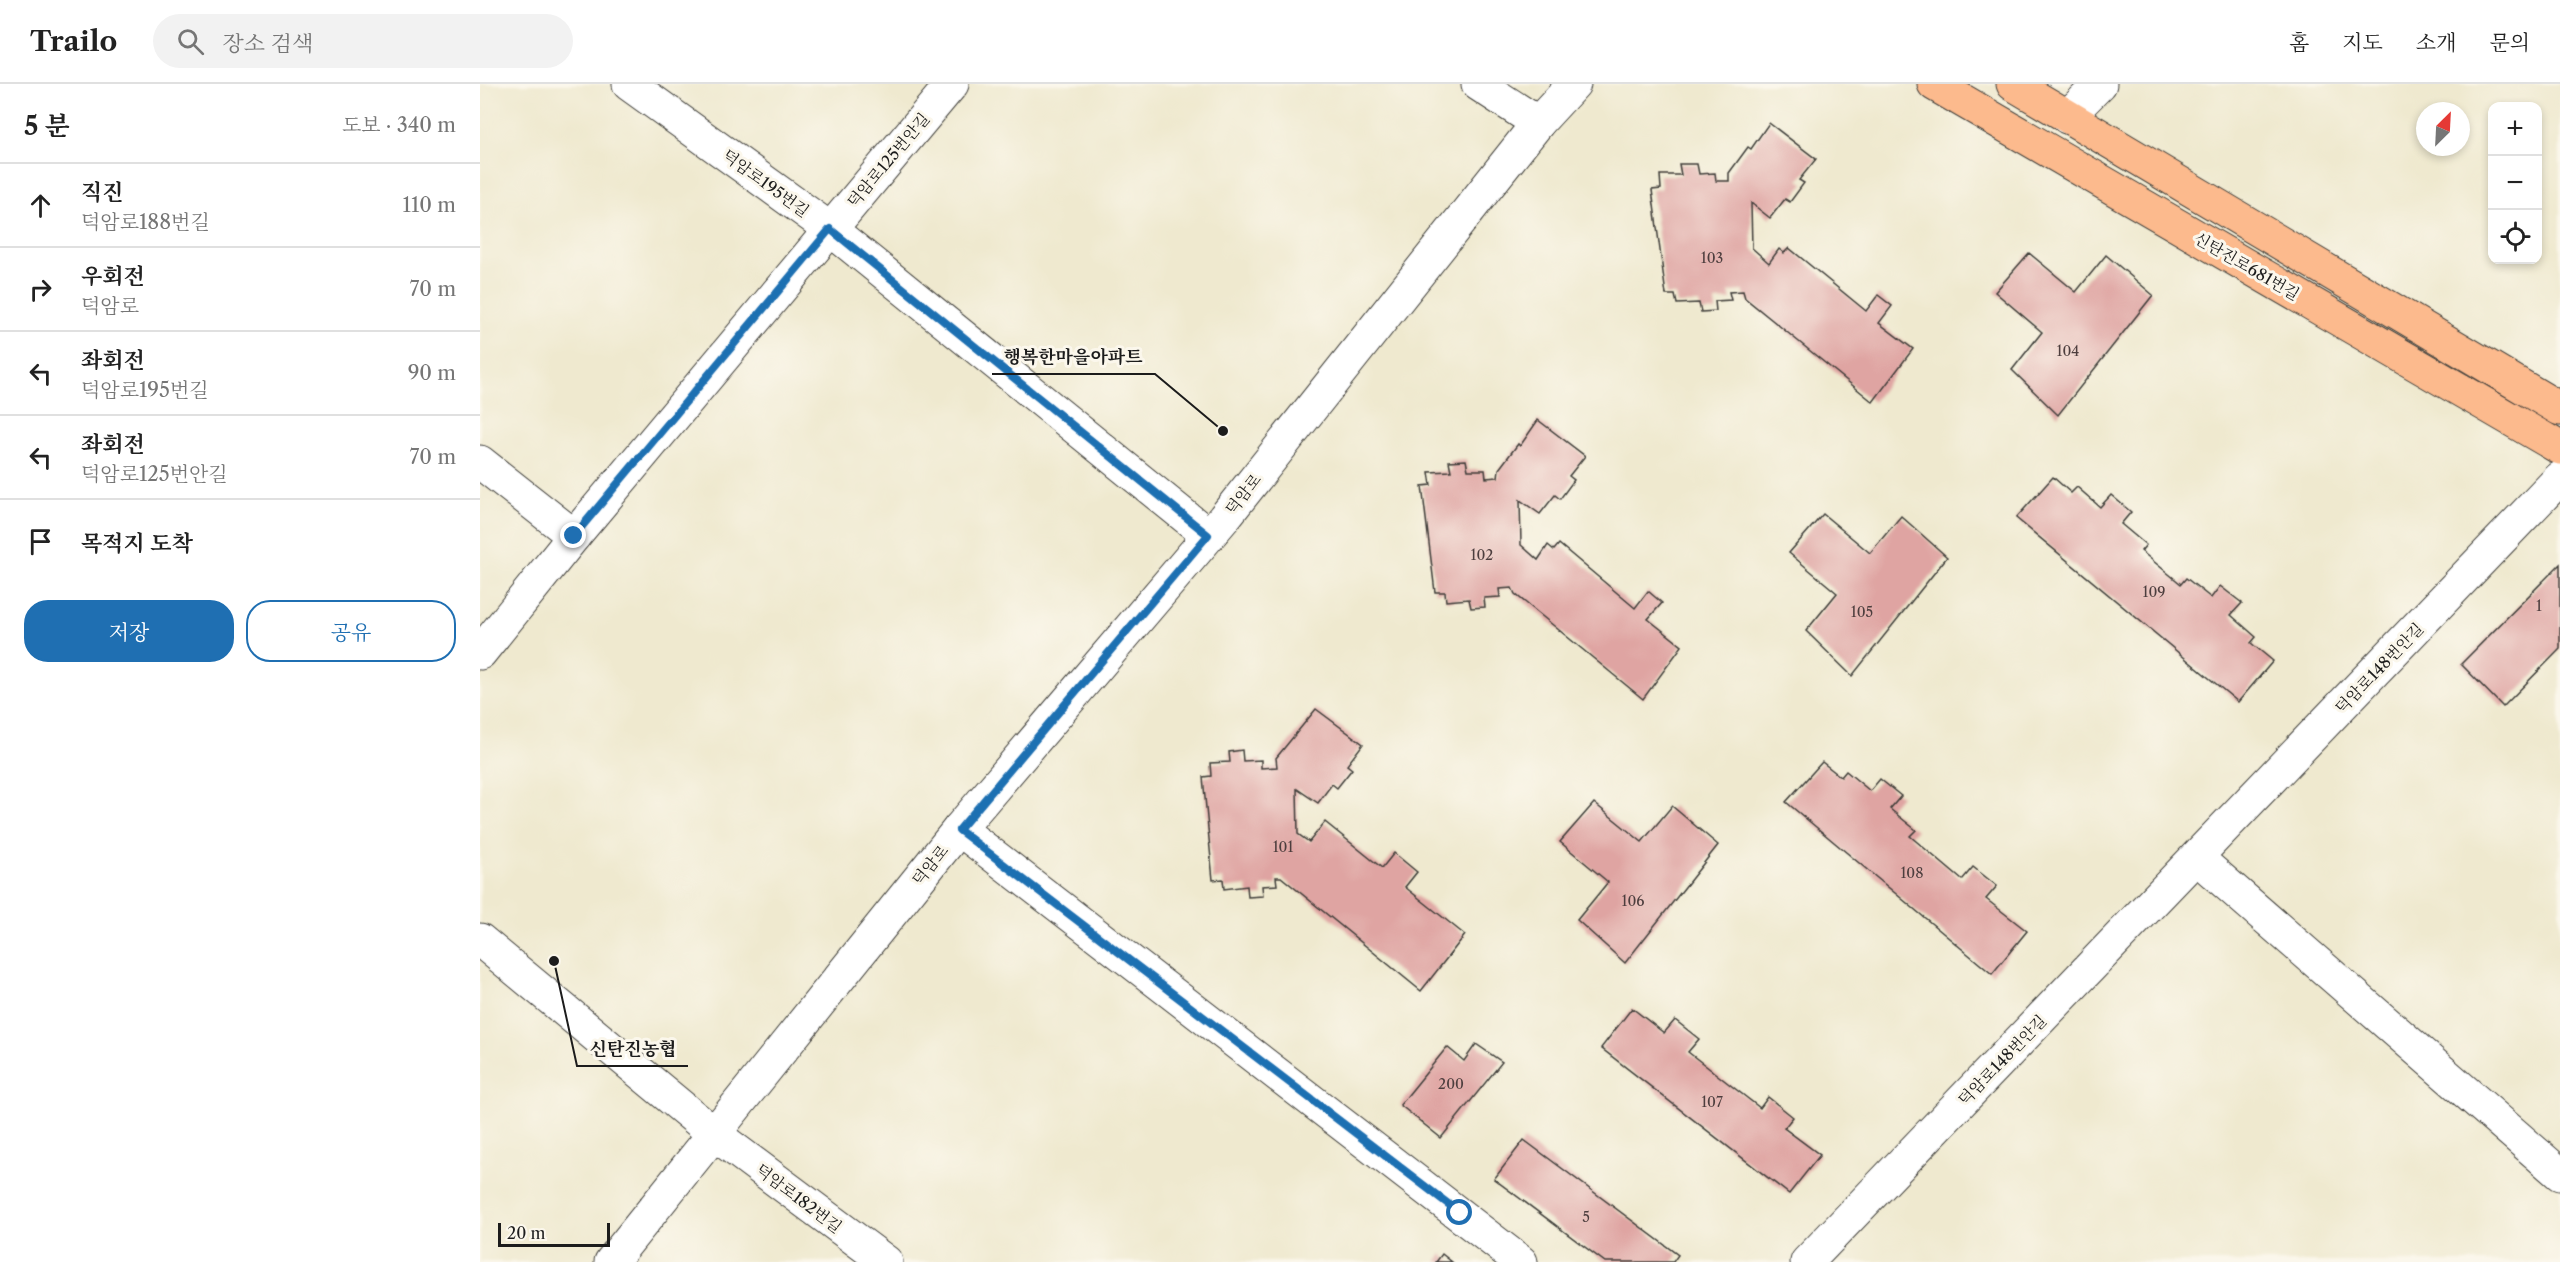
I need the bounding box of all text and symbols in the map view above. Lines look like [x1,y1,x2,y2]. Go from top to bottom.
search box [153,14,573,68]
text: Trailo [30,24,117,58]
icon: search [174,25,207,58]
text: 장소 검색 [222,30,313,57]
text: 홈 [2289,30,2309,55]
text: 지도 [2342,30,2383,55]
text: 소개 [2416,30,2456,55]
text: 문의 [2489,30,2530,55]
north arrow [2416,102,2470,156]
map controls [2488,102,2542,264]
button: + [2488,102,2542,156]
street label: 덕암로125번안길 [843,109,933,211]
text: 5 분 [24,110,70,142]
text: 도보 · 340 m [342,113,456,137]
street label: 덕암로195번길 [719,145,813,221]
button: − [2488,156,2542,210]
text: 직진 [81,179,124,206]
icon: ahead [24,189,57,222]
text: 110 m [403,193,456,217]
text: 덕암로188번길 [81,210,210,234]
button: locate [2488,210,2542,264]
street label: 신탄진로681번길 [2191,228,2303,304]
house number: 103 [1701,249,1723,267]
text: 우회전 [81,263,145,290]
icon: right [24,273,57,306]
text: 70 m [410,277,456,301]
text: 덕암로 [81,294,139,318]
callout: 행복한마을아파트 [992,338,1155,374]
house number: 104 [2057,342,2079,360]
text: 행복한마을아파트 [1003,346,1143,368]
text: 좌회전 [81,347,145,374]
icon: left [24,357,57,390]
text: 90 m [408,361,456,385]
text: 덕암로195번길 [81,378,209,402]
text: 좌회전 [81,431,145,458]
icon: left [24,441,57,474]
text: 70 m [410,445,456,469]
text: 덕암로125번안길 [81,462,228,486]
street label: 덕암로 [1221,469,1265,518]
route end [560,522,586,548]
icon: arrive [24,525,57,558]
text: 목적지 도착 [81,530,193,557]
house number: 102 [1471,546,1493,564]
house number: 109 [2143,583,2165,601]
house number: 1 [2536,597,2542,615]
button: 저장 [24,600,234,662]
button: 공유 [246,600,456,662]
house number: 105 [1851,603,1873,621]
street label: 덕암로148번안길 [2331,619,2427,717]
house number: 101 [1273,838,1293,856]
street label: 덕암로 [908,840,953,889]
house number: 108 [1900,864,1924,882]
house number: 106 [1622,892,1644,910]
street label: 덕암로148번안길 [1954,1011,2050,1109]
callout: 신탄진농협 [577,1030,688,1066]
text: 신탄진농협 [590,1038,676,1060]
house number: 200 [1438,1075,1464,1093]
house number: 107 [1701,1093,1723,1111]
street label: 덕암로182번길 [752,1159,846,1237]
route start [1446,1199,1472,1225]
house number: 5 [1582,1208,1590,1226]
scale bar [498,1220,610,1248]
text: 20 m [507,1223,546,1243]

